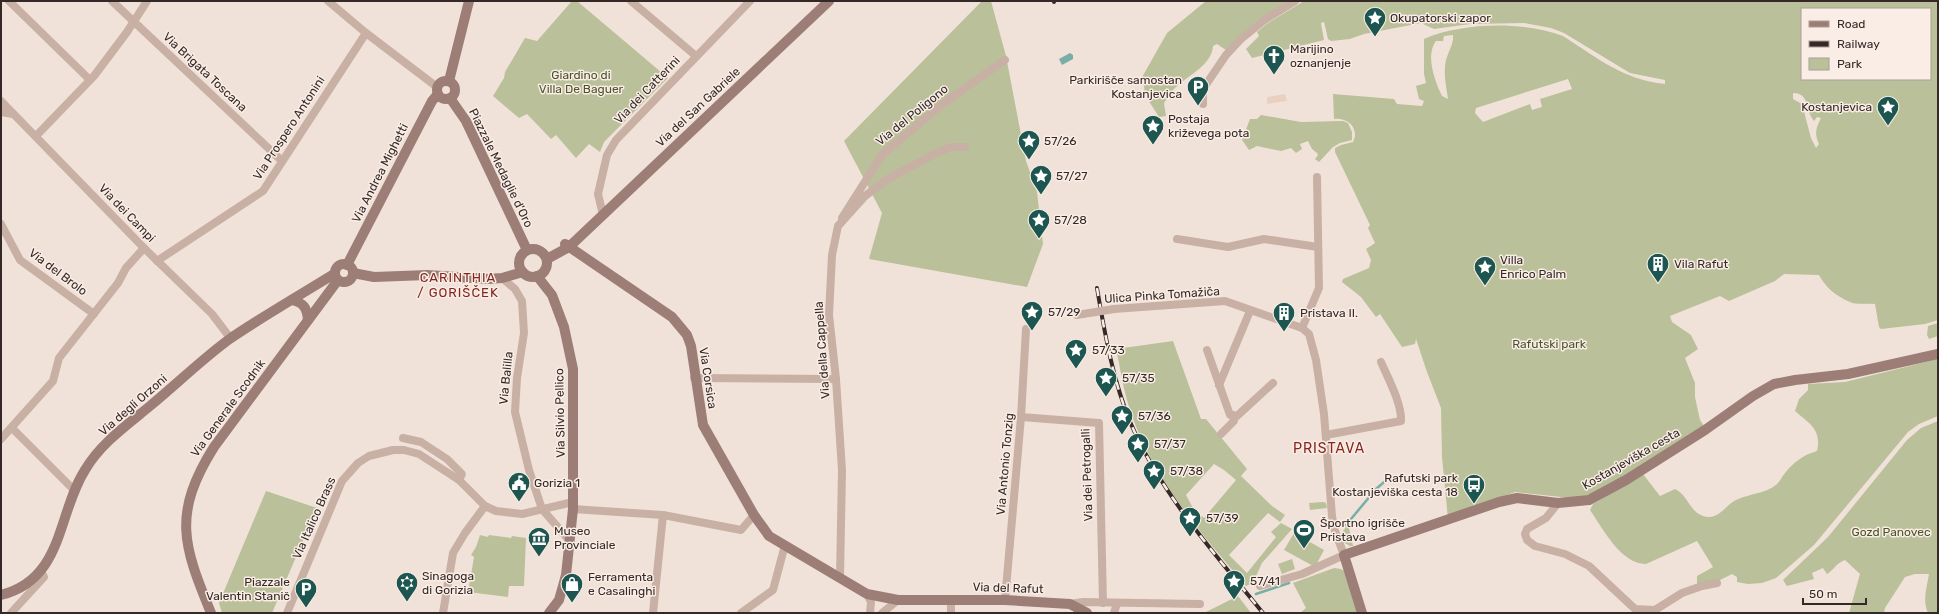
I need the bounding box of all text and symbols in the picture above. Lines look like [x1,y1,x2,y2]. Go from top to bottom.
place icon: Okupatorski zapor [1362,5,1388,38]
legend [1801,8,1931,80]
place label: Okupatorski zapor [1390,11,1491,25]
text: Road [1837,17,1865,31]
street label: Via Brigata Toscana [160,30,250,114]
text: Railway [1837,37,1880,51]
place label: Marijino oznanjenje [1290,42,1351,70]
church icon: Marijino oznanjenje [1261,43,1287,76]
street label: Via dei Catterini [611,53,683,127]
text: Park [1837,57,1863,71]
street label: Via del San Gabriele [653,64,743,150]
park label: Giardino di Villa De Baguer [539,68,624,96]
place label: Parkirišče samostan Kostanjevica [1069,73,1182,101]
street label: Via Prospero Antonini [250,74,328,182]
parking icon: Parkirišče samostan Kostanjevica [1185,74,1211,107]
street label: Via del Poligono [873,82,951,148]
place icon: Kostanjevica [1875,94,1901,127]
place label: Kostanjevica [1801,100,1872,114]
street label: Piazzale Medaglie d'Oro [466,106,536,230]
place label: Postaja križevega pota [1168,112,1249,140]
place icon: Postaja križevega pota [1140,113,1166,146]
street label: Via Andrea Mighetti [349,121,411,225]
place icon: 57/26 [1016,128,1042,161]
place label: 57/26 [1044,134,1076,148]
place icon: 57/27 [1028,163,1054,196]
place label: 57/27 [1056,169,1087,183]
street label: Via dei Campi [96,181,158,245]
place icon: 57/28 [1026,207,1052,240]
place label: 57/28 [1054,213,1087,227]
street label: Via del Brolo [26,246,90,298]
building icon: Vila Rafut [1645,251,1671,284]
place label: Villa Enrico Palm [1500,253,1566,281]
place icon: Villa Enrico Palm [1472,254,1498,287]
place label: Vila Rafut [1674,257,1728,271]
district label: CARINTHIA / GORIŠČEK [417,270,499,300]
street label: Ulica Pinka Tomažiča [1104,284,1220,306]
place icon: 57/29 [1019,299,1045,332]
building icon: Pristava II. [1271,300,1297,333]
street label: Via della Cappella [812,301,832,399]
place label: 57/29 [1048,305,1080,319]
place label: Pristava II. [1300,306,1358,320]
place icon: 57/33 [1063,337,1089,370]
park label: Rafutski park [1512,337,1587,351]
place label: 57/33 [1092,343,1125,357]
street label: Via Corsica [696,346,720,410]
street label: Via Balilla [496,351,516,405]
street label: Via Generale Scodnik [188,356,269,460]
place icon: 57/35 [1093,365,1119,398]
street label: Via Silvio Pellico [552,368,568,458]
street label: Via degli Orzoni [96,371,170,438]
place label: 57/35 [1122,371,1155,385]
place icon: 57/36 [1109,403,1135,436]
place label: 57/36 [1138,409,1171,423]
street label: Via Antonio Tonzig [994,412,1016,516]
street label: Kostanjeviška cesta [1580,425,1682,493]
street label: Via dei Petrogalli [1078,428,1096,522]
place icon: 57/37 [1125,431,1151,464]
place label: 57/37 [1154,437,1186,451]
district label: PRISTAVA [1293,440,1365,457]
place icon: 57/38 [1141,458,1167,491]
place label: 57/38 [1170,464,1203,478]
public building icon: Gorizia 1 [506,470,532,503]
place label: Rafutski park Kostanjeviška cesta 18 [1332,471,1459,499]
bus stop icon: Rafutski park Kostanjeviška cesta 18 [1461,472,1487,505]
street label: Via Italico Brass [290,475,338,561]
place label: Gorizia 1 [534,476,580,490]
place icon: 57/39 [1177,505,1203,538]
place label: 57/39 [1206,511,1239,525]
place label: Športno igrišče Pristava [1320,516,1405,544]
sports icon: Športno igrišče Pristava [1291,517,1317,550]
place label: Museo Provinciale [554,524,616,552]
museum icon: Museo Provinciale [526,525,552,558]
park label: Gozd Panovec [1851,525,1931,539]
place icon: 57/41 [1221,568,1247,601]
place label: Sinagoga di Gorizia [422,569,474,597]
synagogue icon: Sinagoga di Gorizia [394,570,420,603]
place label: Ferramenta e Casalinghi [588,570,656,598]
shop icon: Ferramenta e Casalinghi [559,571,585,604]
place label: 57/41 [1250,574,1280,588]
place label: Piazzale Valentin Stanič [206,575,290,603]
parking icon: Piazzale Valentin Stanič [293,576,319,609]
street label: Via del Rafut [972,580,1044,596]
scale bar [1803,580,1866,606]
text: 50 m [1809,587,1837,601]

